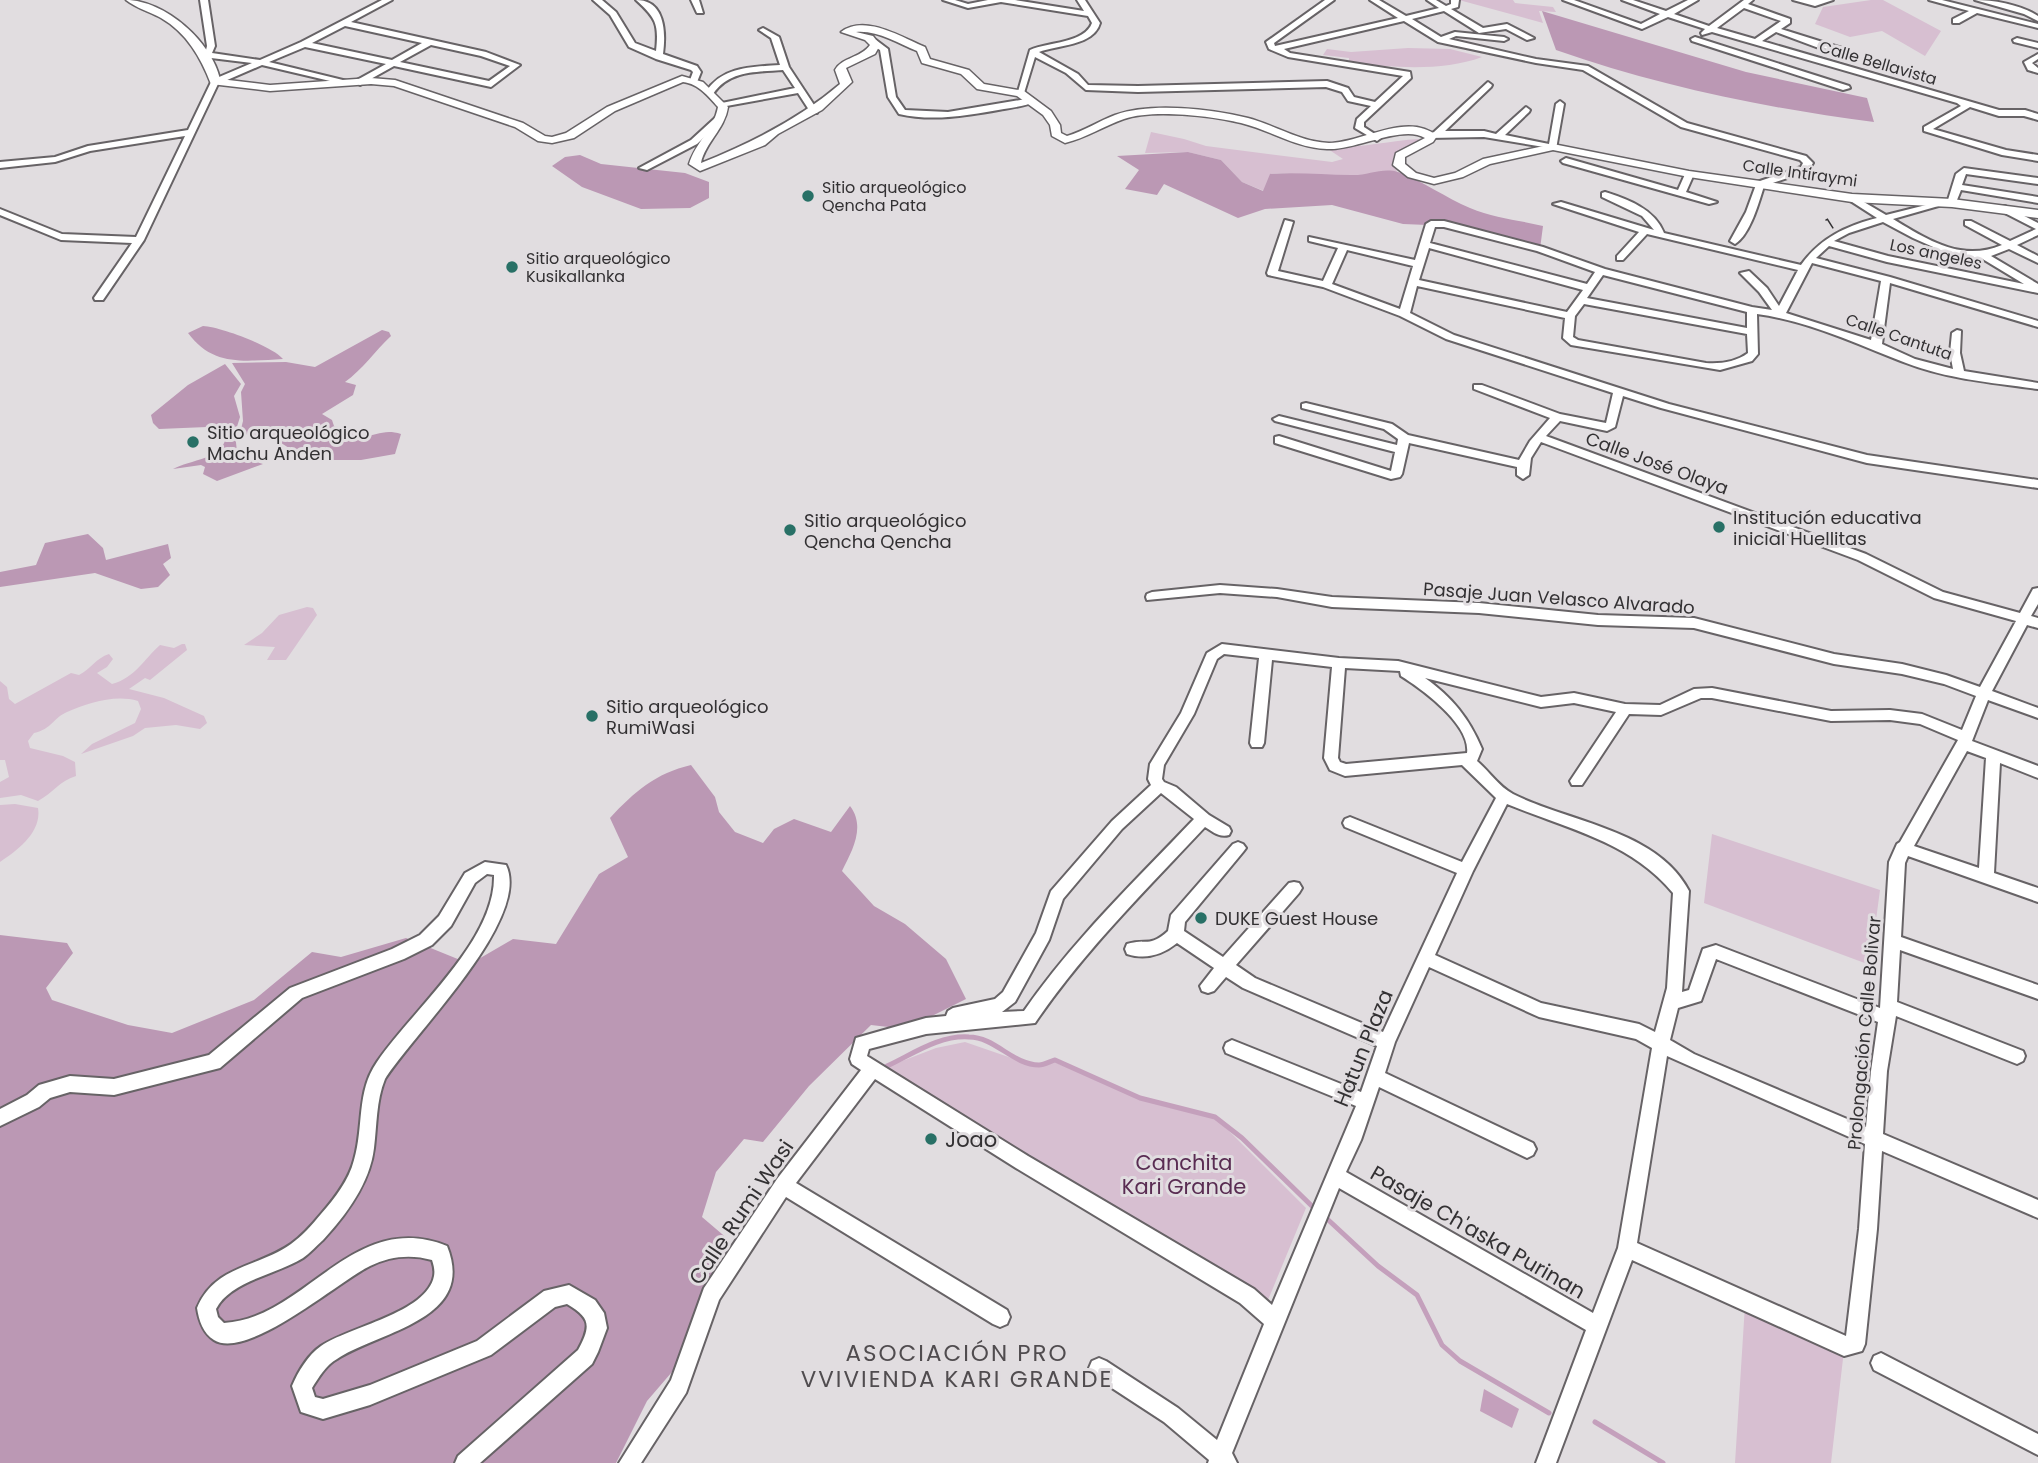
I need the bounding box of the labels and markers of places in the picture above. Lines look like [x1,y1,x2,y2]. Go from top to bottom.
place label: Sitio arqueológico Qencha Pata [822,176,966,217]
marker: Sitio arqueológico Qencha Pata [800,188,816,204]
place label: Sitio arqueológico Kusikallanka [526,247,670,288]
marker: Sitio arqueológico Kusikallanka [504,259,520,275]
place label: Sitio arqueológico Machu Anden [207,420,370,466]
marker: Sitio arqueológico Machu Anden [185,434,201,450]
place label: Institución educativa inicial Huellitas [1733,505,1922,551]
place label: Sitio arqueológico Qencha Qencha [804,508,967,554]
marker: Institución educativa inicial Huellitas [1711,519,1727,535]
marker: Sitio arqueológico Qencha Qencha [782,522,798,538]
place label: Sitio arqueológico RumiWasi [606,694,769,740]
marker: Sitio arqueológico RumiWasi [584,708,600,724]
place label: DUKE Guest House [1215,906,1378,931]
marker: DUKE Guest House [1193,910,1209,926]
place label: Joao [945,1125,997,1154]
marker: Joao [923,1131,939,1147]

